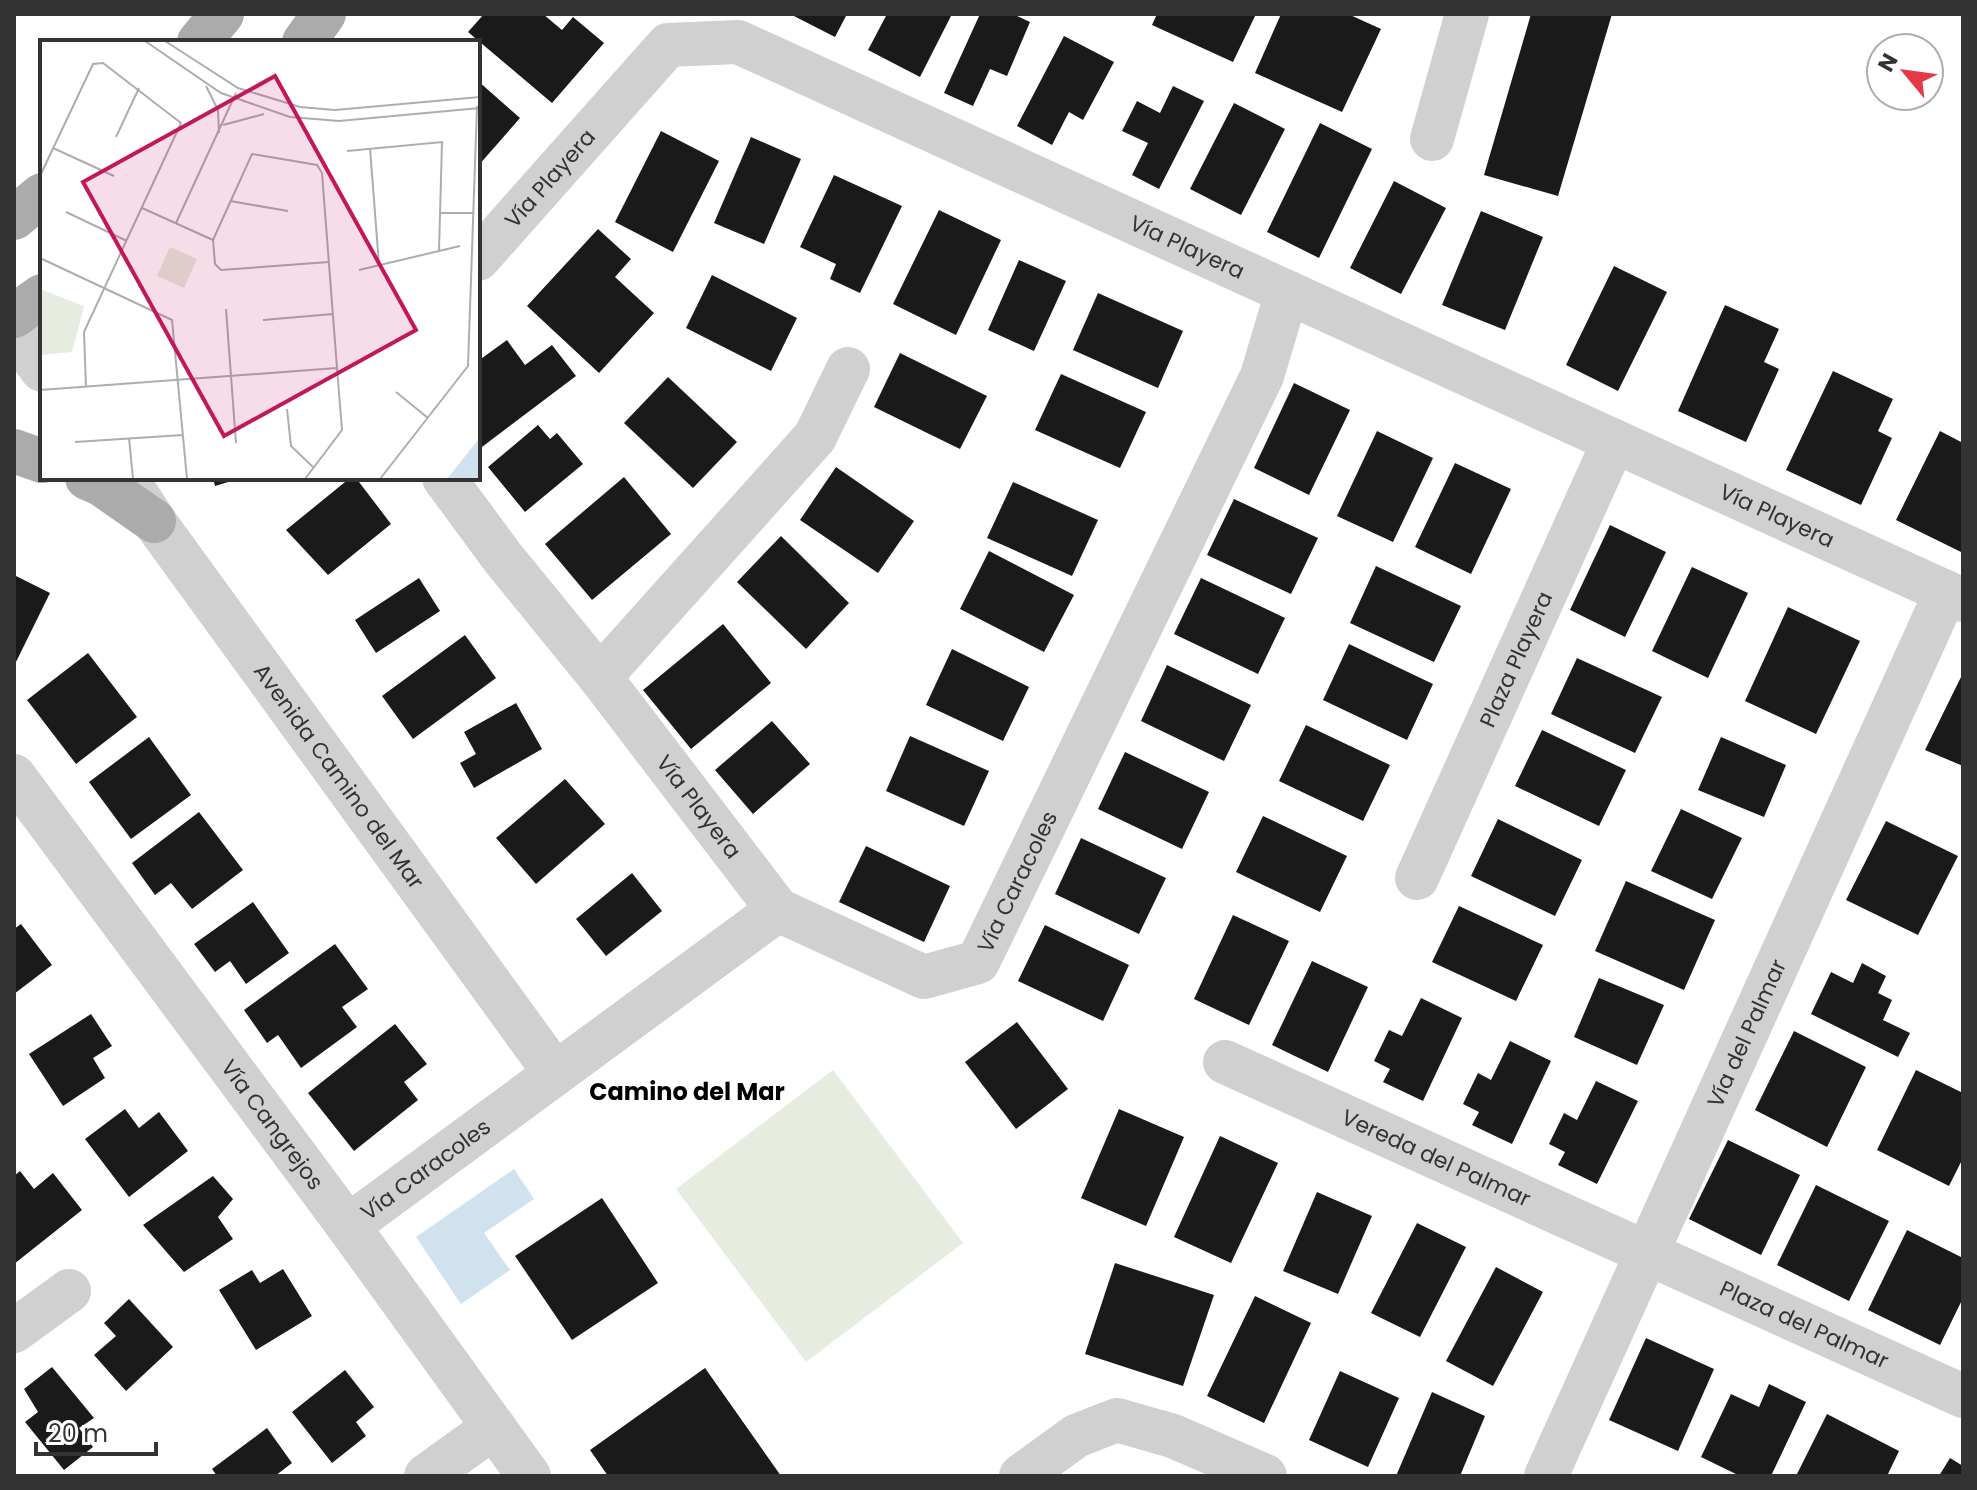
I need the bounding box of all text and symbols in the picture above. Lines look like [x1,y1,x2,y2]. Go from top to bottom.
north arrow [1865,32,1945,112]
inset map [40,40,480,480]
text: N [1870,48,1906,77]
street label: Vía Playera [498,122,603,235]
street label: Vía Playera [1125,207,1250,287]
street label: Vía Playera [1714,476,1839,555]
street label: Plaza Playera [1472,586,1560,732]
street label: Avenida Camino del Mar [246,657,431,895]
street label: Vía Playera [649,749,748,865]
street label: Vía Caracoles [970,806,1065,958]
street label: Vía del Palmar [1700,954,1794,1113]
street label: Vía Cangrejos [214,1053,331,1196]
district label: Camino del Mar [589,1075,785,1108]
street label: Vereda del Palmar [1337,1102,1536,1214]
street label: Vía Caracoles [354,1111,497,1228]
street label: Plaza del Palmar [1715,1273,1894,1376]
scale bar [36,1406,156,1456]
text: 20 m [48,1417,108,1450]

